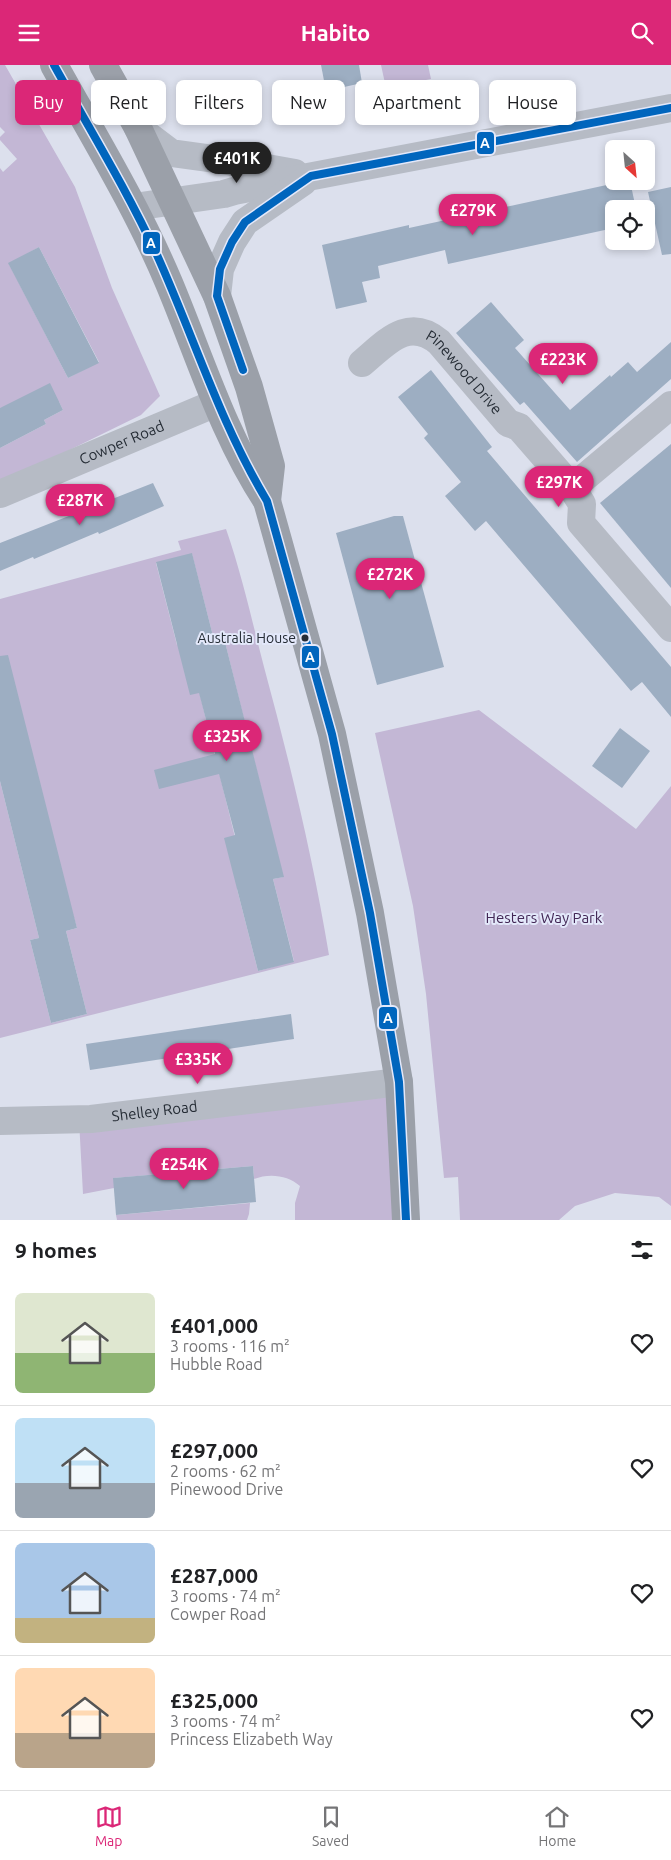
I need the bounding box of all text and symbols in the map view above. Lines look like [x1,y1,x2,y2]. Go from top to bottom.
icon: menu [15,19,43,47]
icon: search [628,19,656,47]
text: Habito [301,20,370,45]
chip: Buy [15,80,81,125]
chip: Rent [91,80,166,125]
chip: Filters [176,80,262,125]
chip: New [272,80,345,125]
chip: Apartment [355,80,479,125]
chip: House [489,80,576,125]
line badge: A [476,131,495,155]
text: A [480,135,490,151]
north arrow [605,140,655,190]
map controls [605,140,655,250]
pin: £401K [202,141,272,184]
text: £401K [214,149,260,167]
pin: £279K [438,193,508,236]
button: locate [605,200,655,250]
text: £279K [450,201,496,219]
line badge: A [142,231,161,255]
text: A [146,235,156,251]
street label: Pinewood Drive [423,326,506,417]
pin: £223K [528,343,598,385]
text: £223K [540,350,586,368]
street label: Cowper Road [77,417,166,468]
pin: £297K [524,465,594,508]
text: £297K [536,473,582,491]
pin: £287K [45,483,115,526]
text: £287K [57,491,103,509]
pin: £272K [355,557,425,600]
text: £272K [367,565,413,583]
place label: Australia House [198,630,296,646]
marker: Australia House [300,633,310,643]
line badge: A [301,645,320,669]
text: A [305,649,315,665]
pin: £325K [192,719,262,762]
text: £325K [204,727,250,745]
park label: Hesters Way Park [486,909,603,926]
line badge: A [378,1006,398,1030]
text: A [383,1010,393,1026]
pin: £335K [163,1043,233,1085]
text: £335K [175,1050,221,1068]
street label: Shelley Road [111,1097,198,1124]
pin: £254K [149,1147,219,1190]
text: £254K [161,1155,207,1173]
icon: filters [628,1236,656,1264]
text: 9 homes [15,1238,97,1262]
icon: home [55,1313,115,1373]
text: £401,000 [170,1313,258,1337]
icon: heart [628,1329,656,1357]
text: 3 rooms · 116 m² [170,1337,290,1355]
text: Hubble Road [170,1355,263,1373]
icon: home [55,1438,115,1498]
text: £297,000 [170,1438,258,1462]
icon: heart [628,1454,656,1482]
text: 2 rooms · 62 m² [170,1462,281,1480]
text: Pinewood Drive [170,1480,283,1498]
icon: home [55,1563,115,1623]
text: £287,000 [170,1563,258,1587]
icon: heart [628,1579,656,1607]
text: 3 rooms · 74 m² [170,1587,281,1605]
text: Cowper Road [170,1605,266,1623]
icon: home [55,1688,115,1748]
text: £325,000 [170,1688,258,1712]
icon: heart [628,1704,656,1732]
text: 3 rooms · 74 m² [170,1712,281,1730]
text: Princess Elizabeth Way [170,1730,333,1748]
tab: Map [95,1803,123,1849]
tab: Saved [312,1803,349,1849]
tab: Home [539,1803,576,1849]

